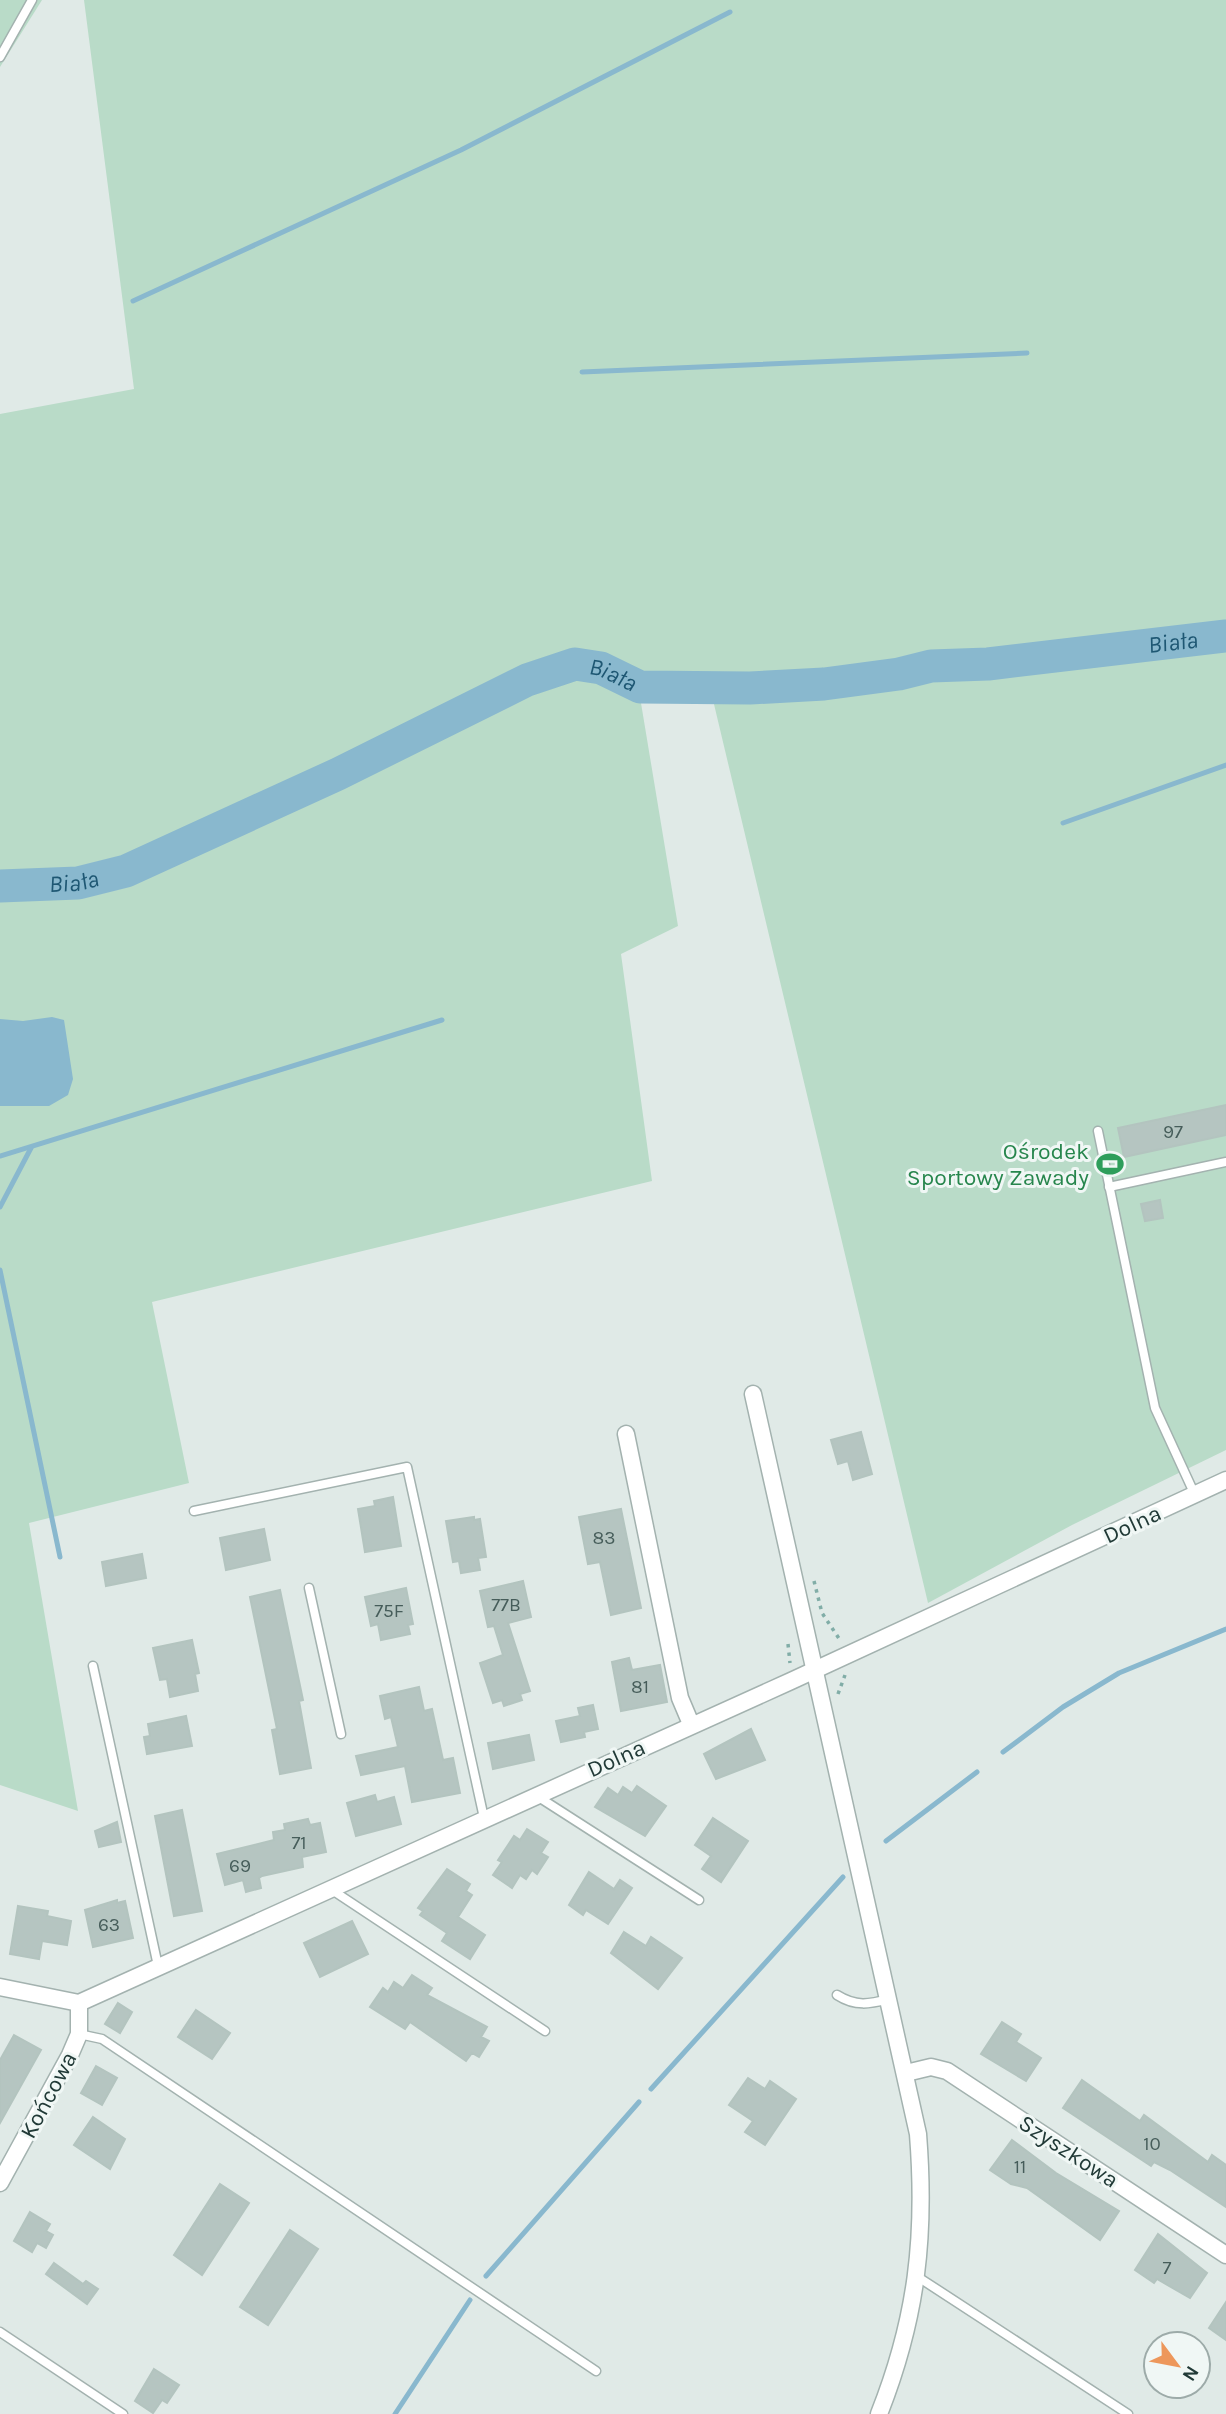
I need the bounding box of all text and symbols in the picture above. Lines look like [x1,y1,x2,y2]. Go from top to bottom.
water label: Biała [1146,625,1199,659]
water label: Biała [587,652,642,697]
water label: Biała [48,864,102,898]
house number: 97 [1163,1121,1183,1143]
place label: Ośrodek Sportowy Zawady [907,1138,1089,1191]
sports icon: Ośrodek Sportowy Zawady [1095,1149,1125,1179]
street label: Dolna [1099,1499,1165,1550]
house number: 83 [593,1527,615,1549]
house number: 77B [491,1594,521,1616]
house number: 75F [374,1600,404,1622]
house number: 81 [631,1676,649,1698]
street label: Dolna [583,1734,649,1783]
house number: 71 [291,1832,307,1854]
house number: 69 [229,1855,251,1877]
house number: 63 [98,1914,120,1936]
street label: Końcowa [14,2047,82,2143]
street label: Szyszkowa [1014,2109,1124,2194]
house number: 10 [1143,2133,1161,2155]
house number: 11 [1014,2156,1026,2178]
house number: 7 [1163,2257,1172,2279]
north arrow [1142,2330,1212,2400]
text: N [1178,2362,1204,2385]

